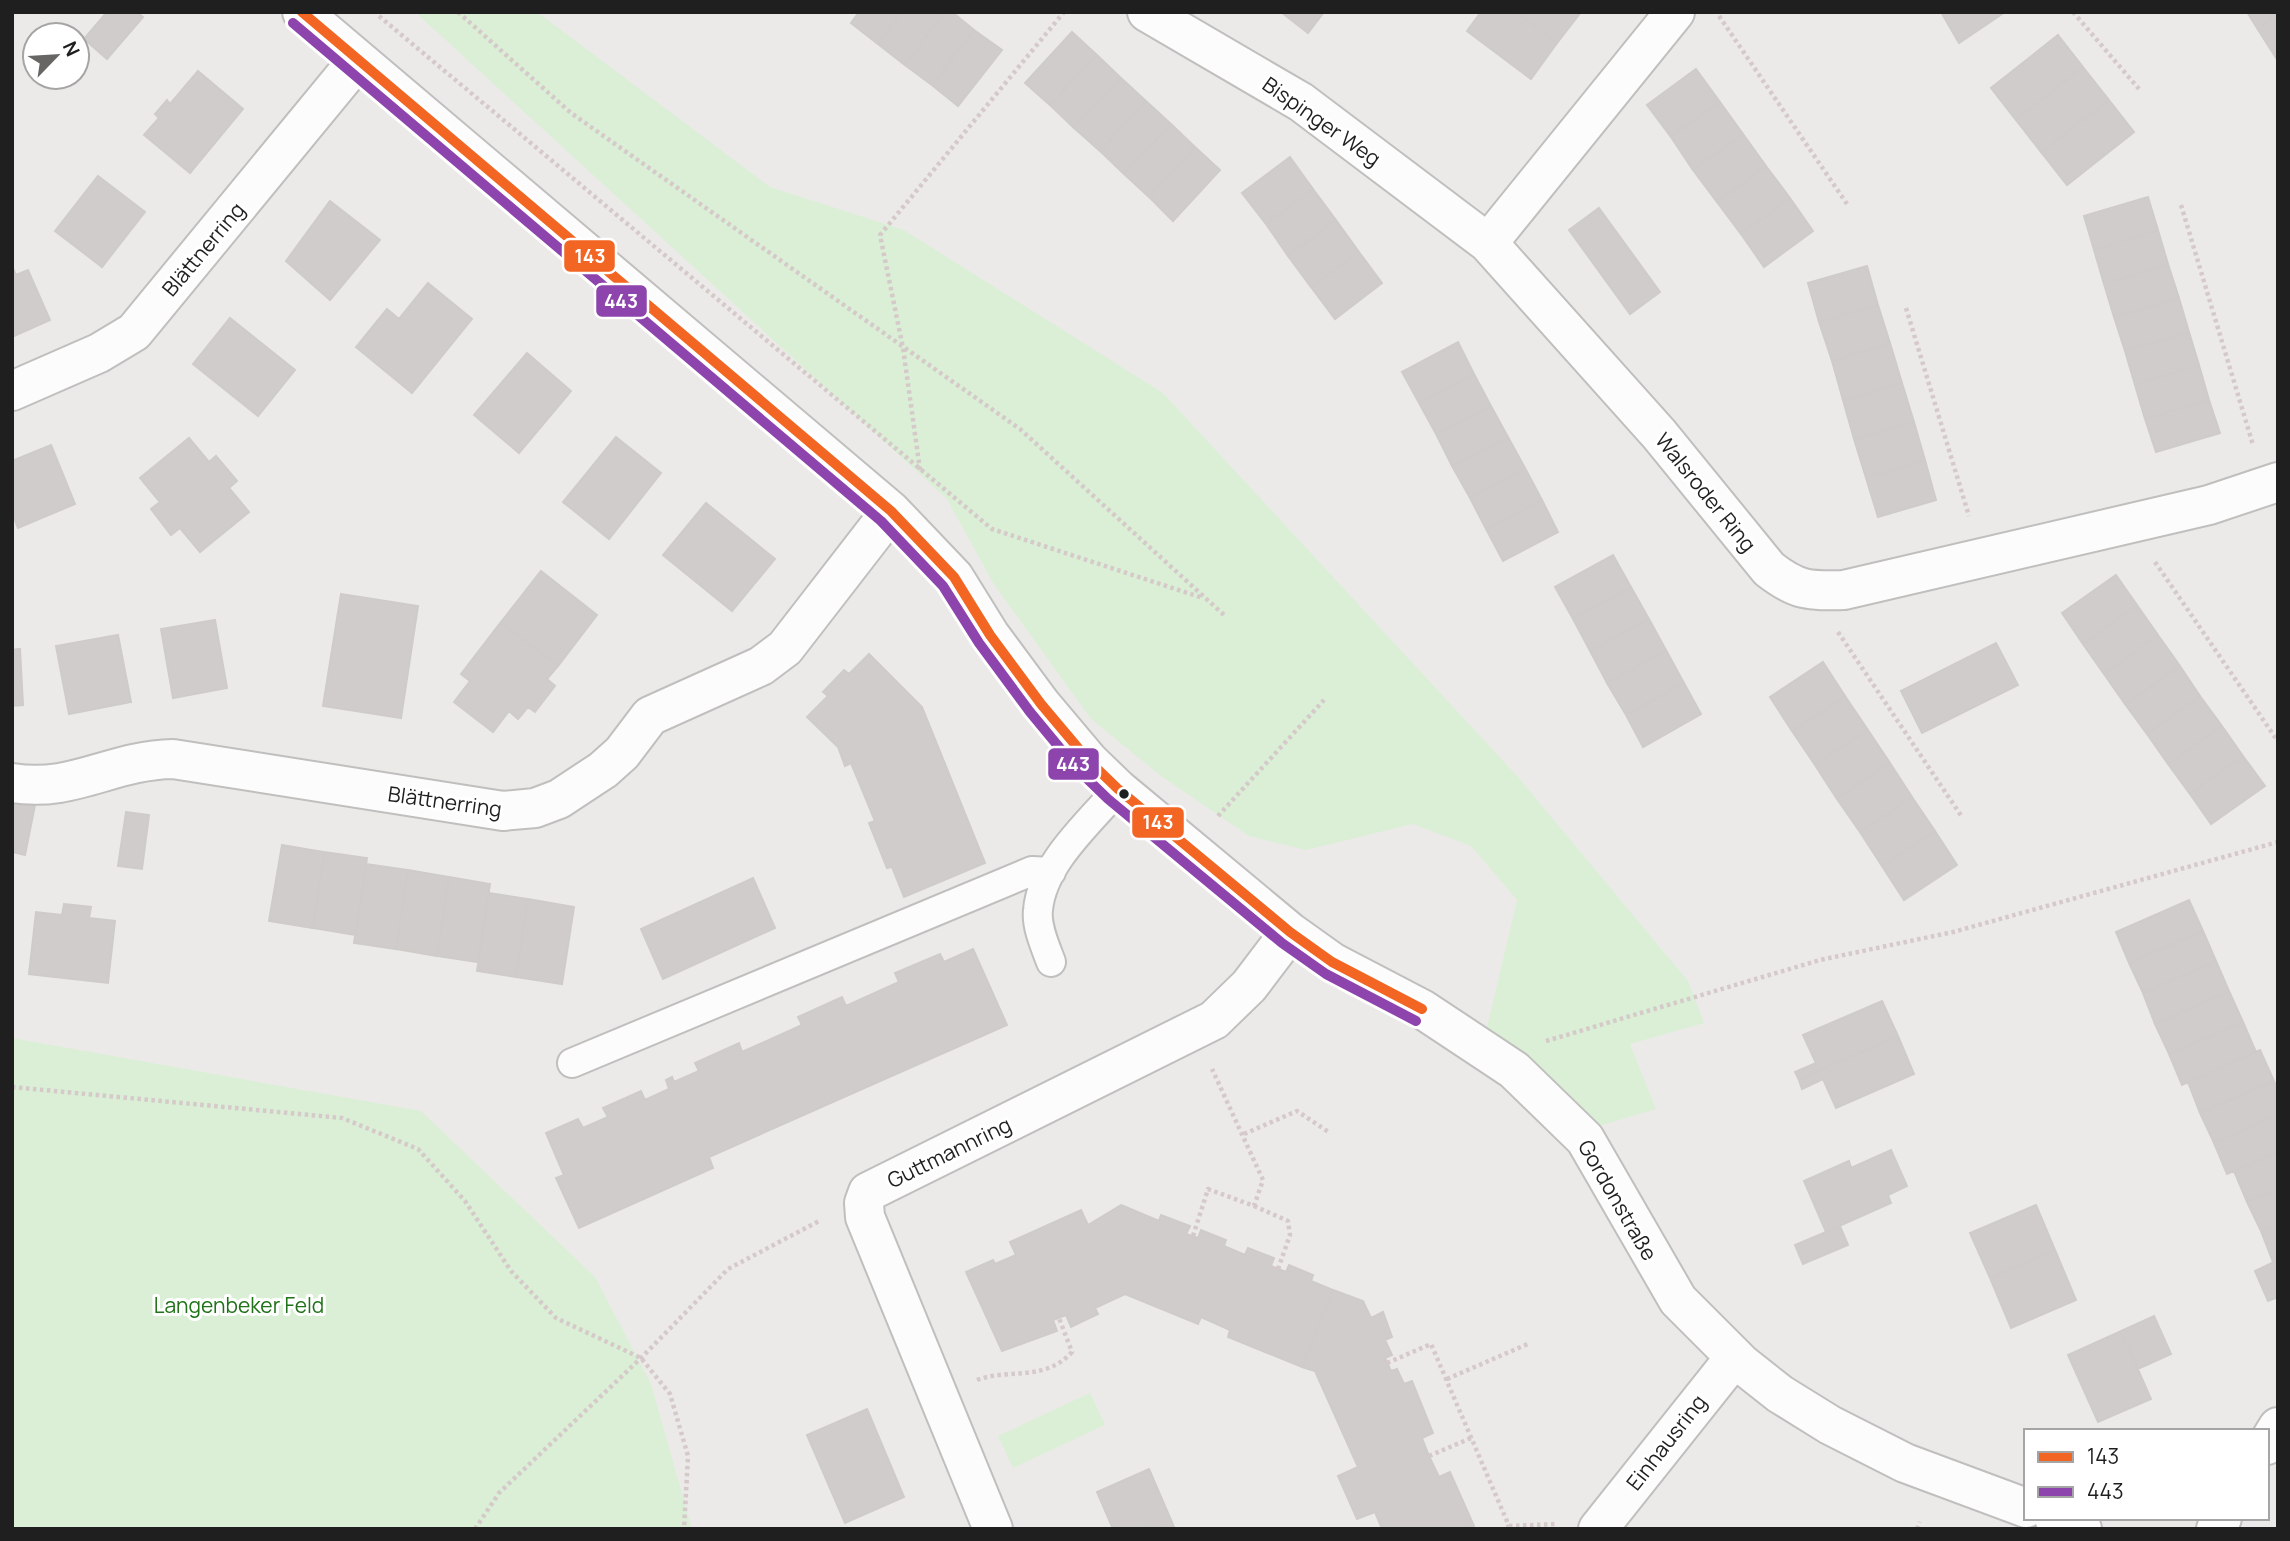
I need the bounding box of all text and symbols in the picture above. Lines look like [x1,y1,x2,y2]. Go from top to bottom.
north arrow [21,21,91,91]
text: N [57,37,86,60]
street label: Bispinger Weg [1257,70,1387,172]
street label: Blättnerring [155,196,251,302]
line badge: 143 [563,239,616,273]
text: 143 [575,243,605,269]
line badge: 443 [595,284,648,318]
text: 443 [604,288,638,314]
street label: Walsroder Ring [1649,427,1763,557]
line badge: 443 [1047,747,1100,781]
text: 443 [1056,751,1090,777]
street label: Blättnerring [386,779,504,823]
unlabelled marker [1117,787,1131,801]
line badge: 143 [1131,806,1185,839]
text: 143 [1143,809,1173,835]
street label: Guttmannring [882,1110,1016,1194]
street label: Gordonstraße [1572,1135,1664,1265]
park label: Langenbeker Feld [154,1291,324,1319]
street label: Einhausring [1620,1388,1712,1496]
legend [2024,1429,2269,1520]
text: 143 [2087,1442,2119,1470]
text: 443 [2087,1477,2124,1505]

